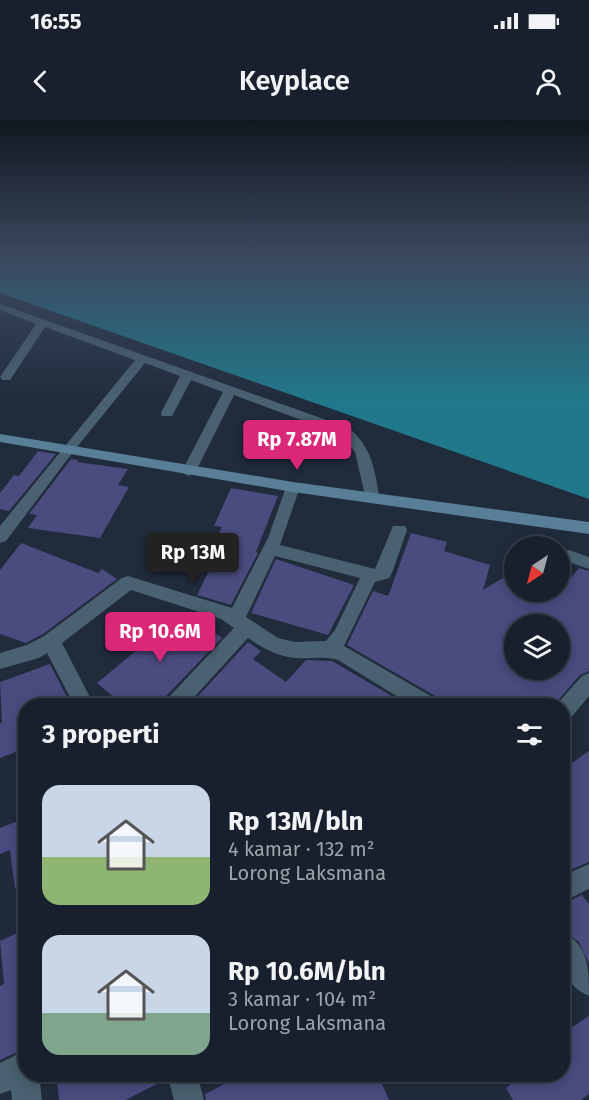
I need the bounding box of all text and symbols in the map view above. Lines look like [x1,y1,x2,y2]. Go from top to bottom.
text: 16:55 [30,8,82,35]
icon: back [24,65,57,98]
text: Keyplace [239,65,350,97]
icon: person [532,65,565,98]
pin: Rp 7.87M [235,420,359,471]
text: Rp 7.87M [257,427,337,451]
pin: Rp 13M [144,533,242,584]
north arrow [504,536,570,602]
map controls [504,536,570,680]
text: Rp 13M [161,540,225,564]
pin: Rp 10.6M [98,612,222,663]
button: layers [504,614,570,680]
text: Rp 10.6M [119,619,201,643]
icon: filters [513,718,546,751]
text: 3 properti [42,719,160,750]
text: Rp 13M/bln [228,806,364,837]
icon: home [90,809,162,881]
text: 4 kamar · 132 m² [228,837,375,861]
text: Lorong Laksmana [228,861,386,885]
text: Rp 10.6M/bln [228,956,386,987]
icon: home [90,959,162,1031]
text: 3 kamar · 104 m² [228,987,376,1011]
text: Lorong Laksmana [228,1011,386,1035]

